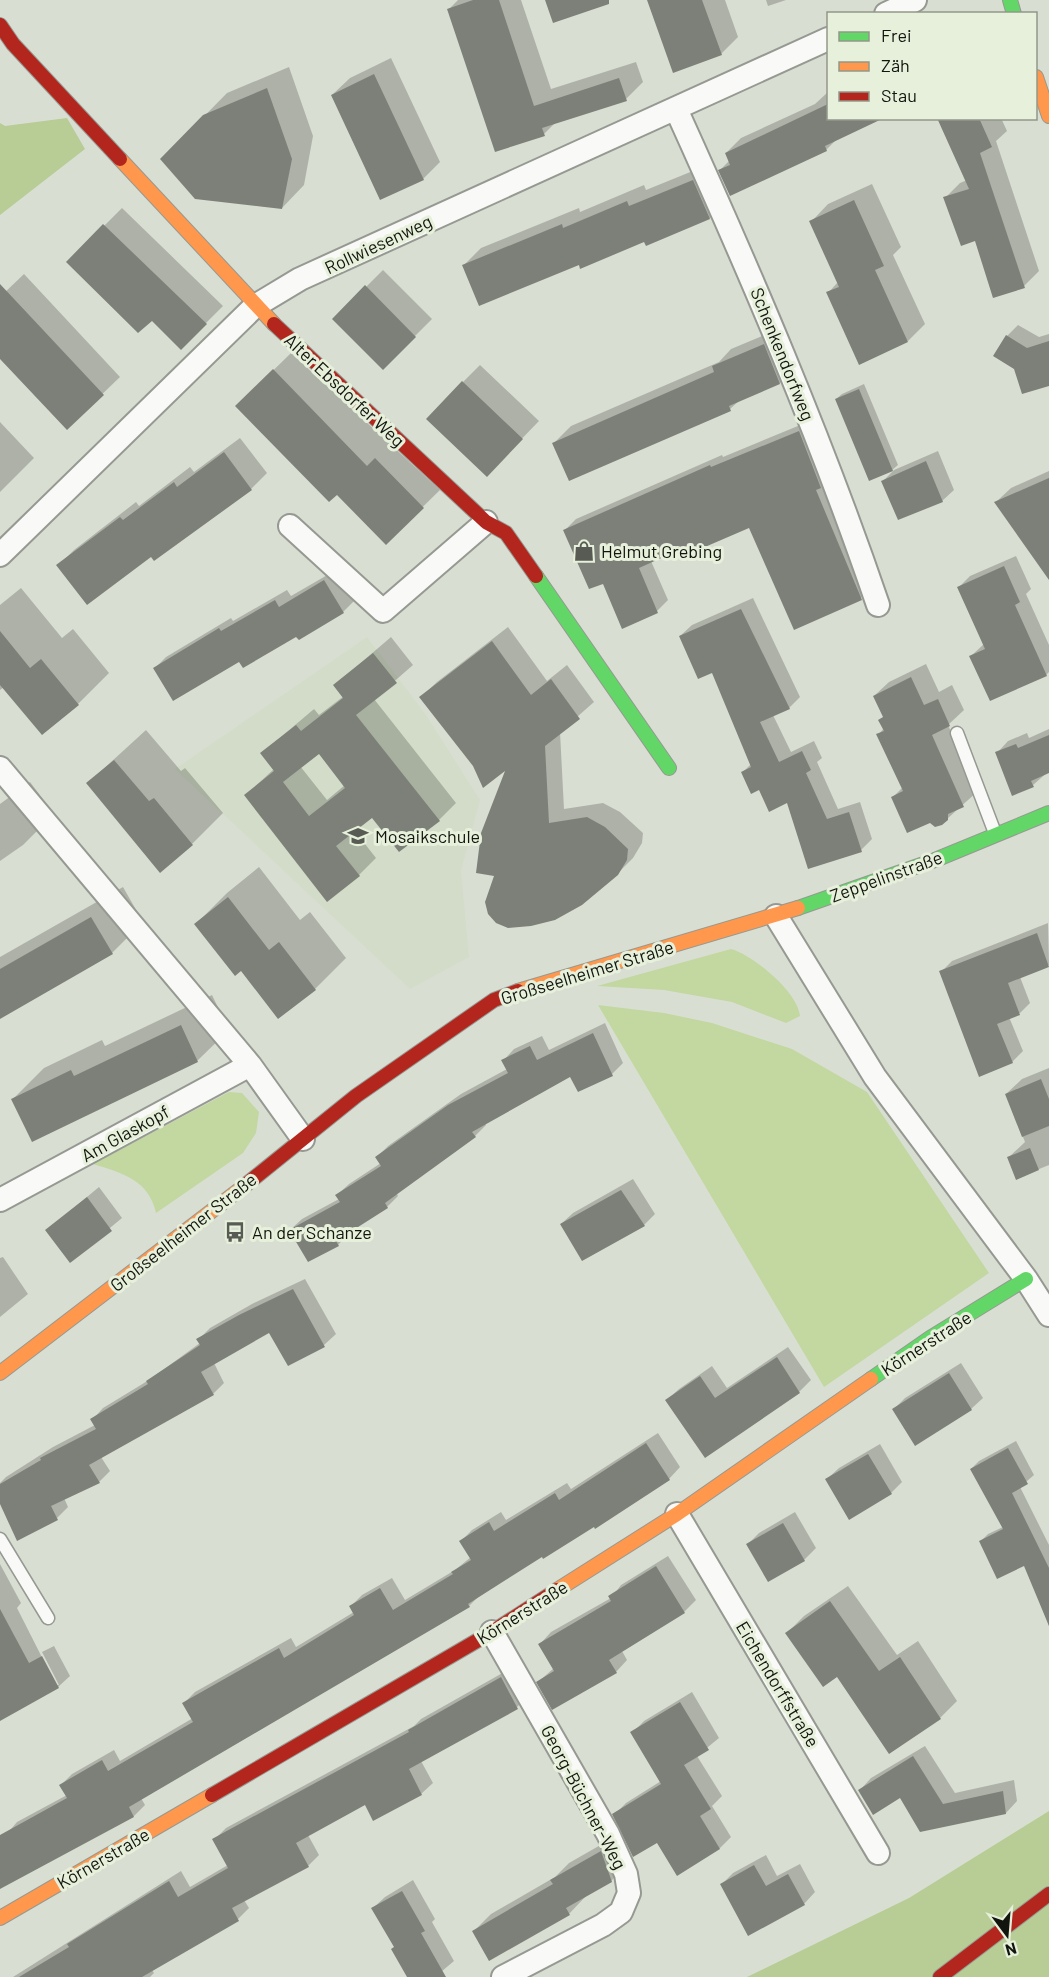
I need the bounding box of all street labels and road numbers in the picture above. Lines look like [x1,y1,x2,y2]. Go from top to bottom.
street label: Rollwiesenweg [321,210,435,278]
street label: Schenkendorfweg [746,284,820,424]
street label: Alter Ebsdorfer Weg [280,329,410,451]
street label: Zeppelinstraße [827,846,945,906]
street label: Großseelheimer Straße [498,935,676,1009]
street label: Am Glaskopf [77,1100,173,1166]
street label: Großseelheimer Straße [105,1168,261,1296]
street label: Körnerstraße [877,1306,975,1380]
street label: Körnerstraße [472,1575,572,1649]
street label: Eichendorffstraße [732,1617,824,1751]
street label: Georg-Büchner-Weg [537,1721,631,1873]
street label: Körnerstraße [53,1823,153,1893]

